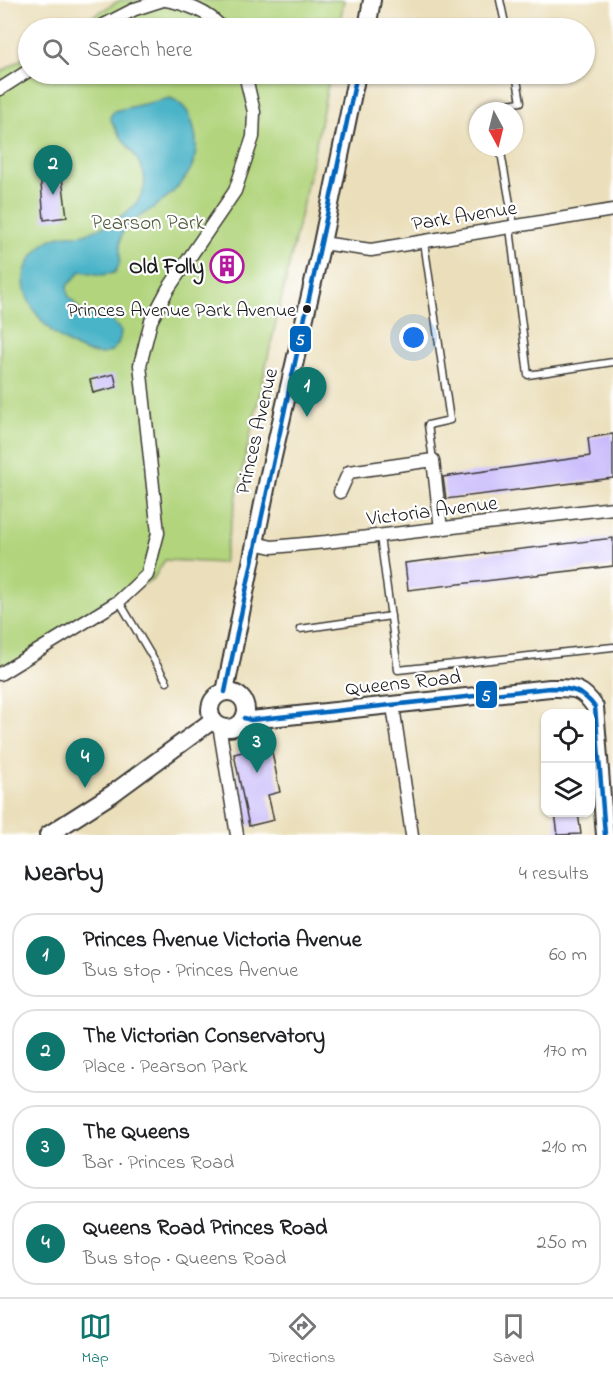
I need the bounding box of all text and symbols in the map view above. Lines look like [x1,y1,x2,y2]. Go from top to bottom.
search box [18,18,595,84]
icon: search [39,35,72,68]
text: Search here [87,35,192,67]
north arrow [469,102,523,156]
pin: 2 [34,146,72,195]
street label: Park Avenue [410,194,520,240]
park label: Pearson Park [91,209,205,239]
building icon: Old Folly [209,248,245,284]
place label: Old Folly [129,253,204,285]
place label: Princes Avenue Park Avenue [67,297,296,326]
marker: Princes Avenue Park Avenue [301,303,313,315]
your location [399,323,428,352]
line badge: 5 [289,325,312,353]
text: 5 [295,329,305,353]
street label: Princes Avenue [229,365,287,498]
pin: 1 [288,368,326,417]
street label: Victoria Avenue [364,489,500,535]
street label: Queens Road [344,663,463,705]
line badge: 5 [475,680,498,709]
text: 5 [481,685,491,709]
map controls [541,709,595,817]
button: locate [541,709,595,763]
pin: 3 [238,724,276,773]
pin: 4 [66,738,104,788]
button: layers [541,763,595,817]
text: Nearby [24,855,103,893]
text: 4 results [519,860,589,889]
text: Princes Avenue Victoria Avenue [83,925,362,957]
text: 1 [42,941,49,970]
text: 60 m [549,941,587,970]
text: Bus stop · Princes Avenue [83,957,298,986]
text: The Victorian Conservatory [83,1021,325,1053]
text: 2 [41,1037,50,1066]
text: 170 m [543,1037,587,1066]
text: Place · Pearson Park [83,1053,248,1082]
text: The Queens [83,1117,190,1149]
text: 3 [41,1133,50,1162]
text: 210 m [542,1133,587,1162]
text: Bar · Princes Road [83,1149,234,1178]
text: Queens Road Princes Road [83,1213,328,1245]
text: 4 [41,1229,50,1258]
text: 250 m [536,1229,587,1258]
text: Bus stop · Queens Road [83,1245,286,1274]
tab: Map [79,1310,112,1370]
tab: Directions [269,1310,335,1370]
tab: Saved [493,1310,534,1370]

